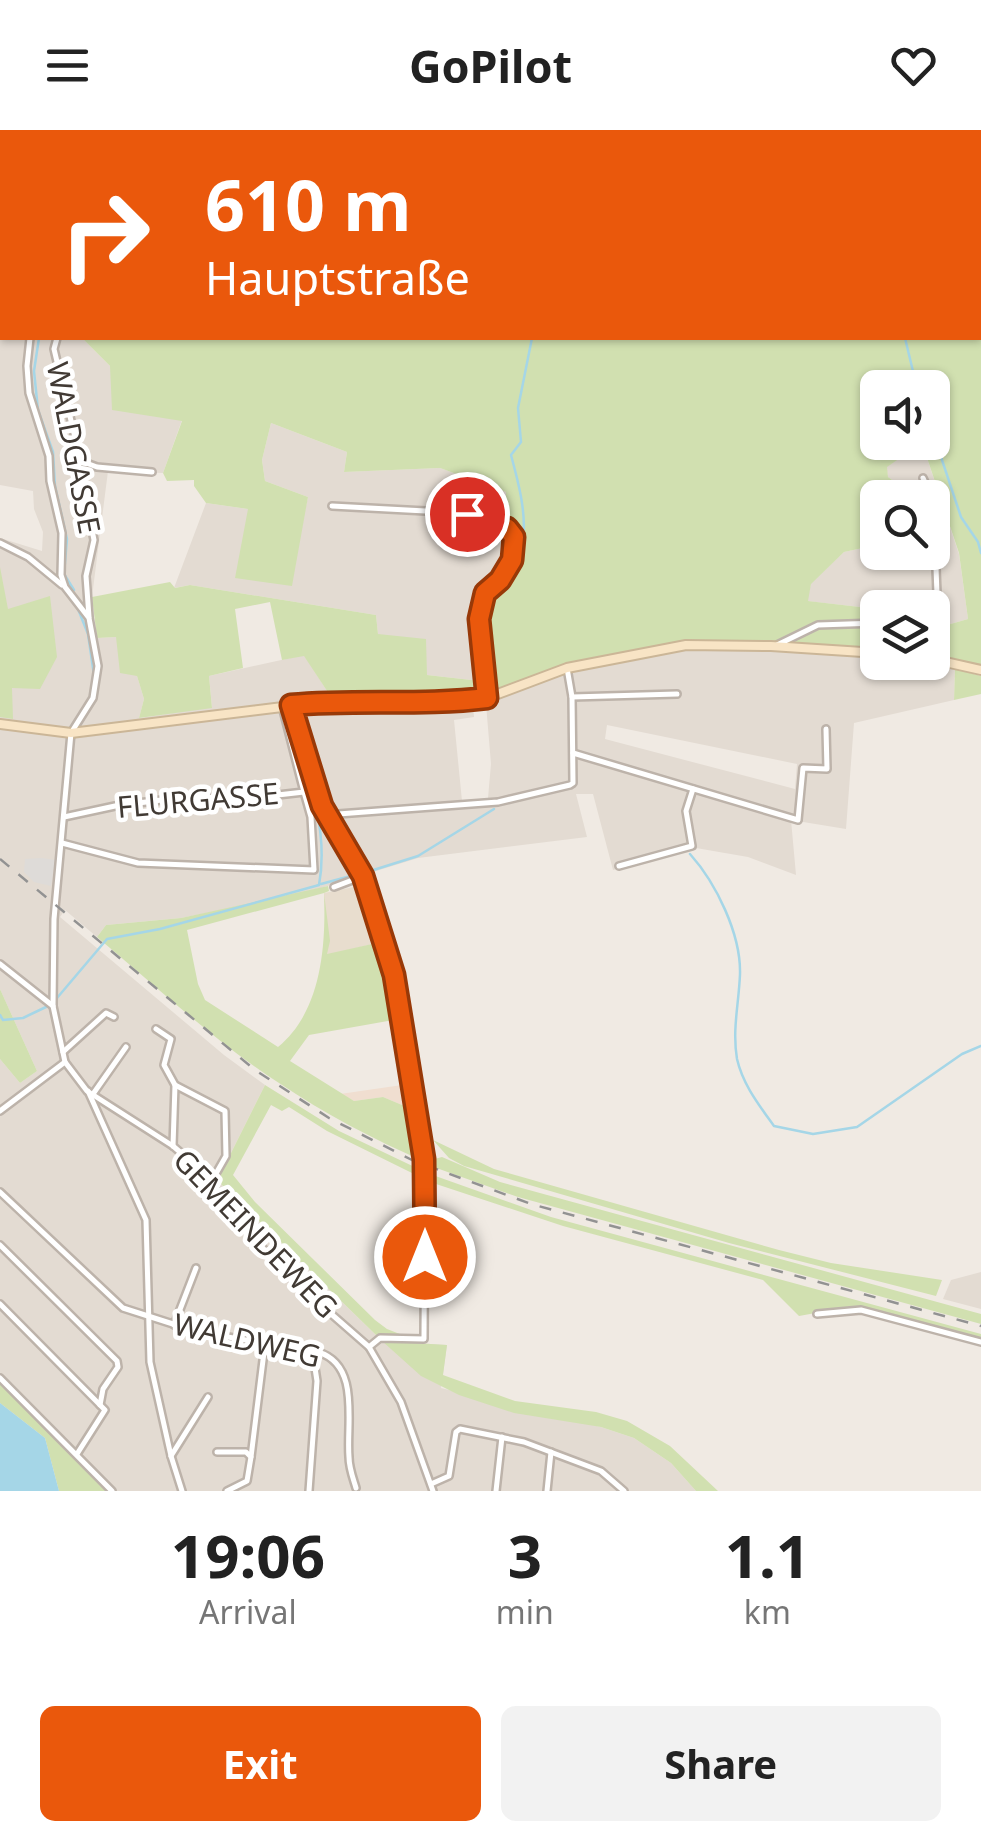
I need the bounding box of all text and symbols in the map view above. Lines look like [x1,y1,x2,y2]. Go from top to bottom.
text: GoPilot [409,35,572,96]
icon: menu [40,38,95,93]
icon: heart [886,38,941,93]
text: 610 m [205,156,412,252]
icon: right [40,170,170,300]
text: Hauptstraße [205,247,470,308]
street label: WALDGASSE [38,358,111,537]
map controls [860,370,950,680]
button: sound [860,370,950,460]
pin [425,472,510,557]
button: search [860,480,950,570]
icon: arrive [440,487,495,542]
button: layers [860,590,950,680]
street label: FLURGASSE [115,772,280,827]
street label: GEMEINDEWEG [165,1139,347,1326]
position arrow [373,1205,477,1309]
street label: WALDWEG [170,1303,325,1376]
text: 19:06 [171,1514,325,1596]
text: 3 [508,1514,542,1596]
text: 1.1 [725,1514,810,1596]
text: Arrival [199,1590,297,1633]
text: min [496,1590,554,1633]
text: km [744,1590,791,1633]
button: Exit [40,1706,481,1821]
button: Share [501,1706,941,1821]

